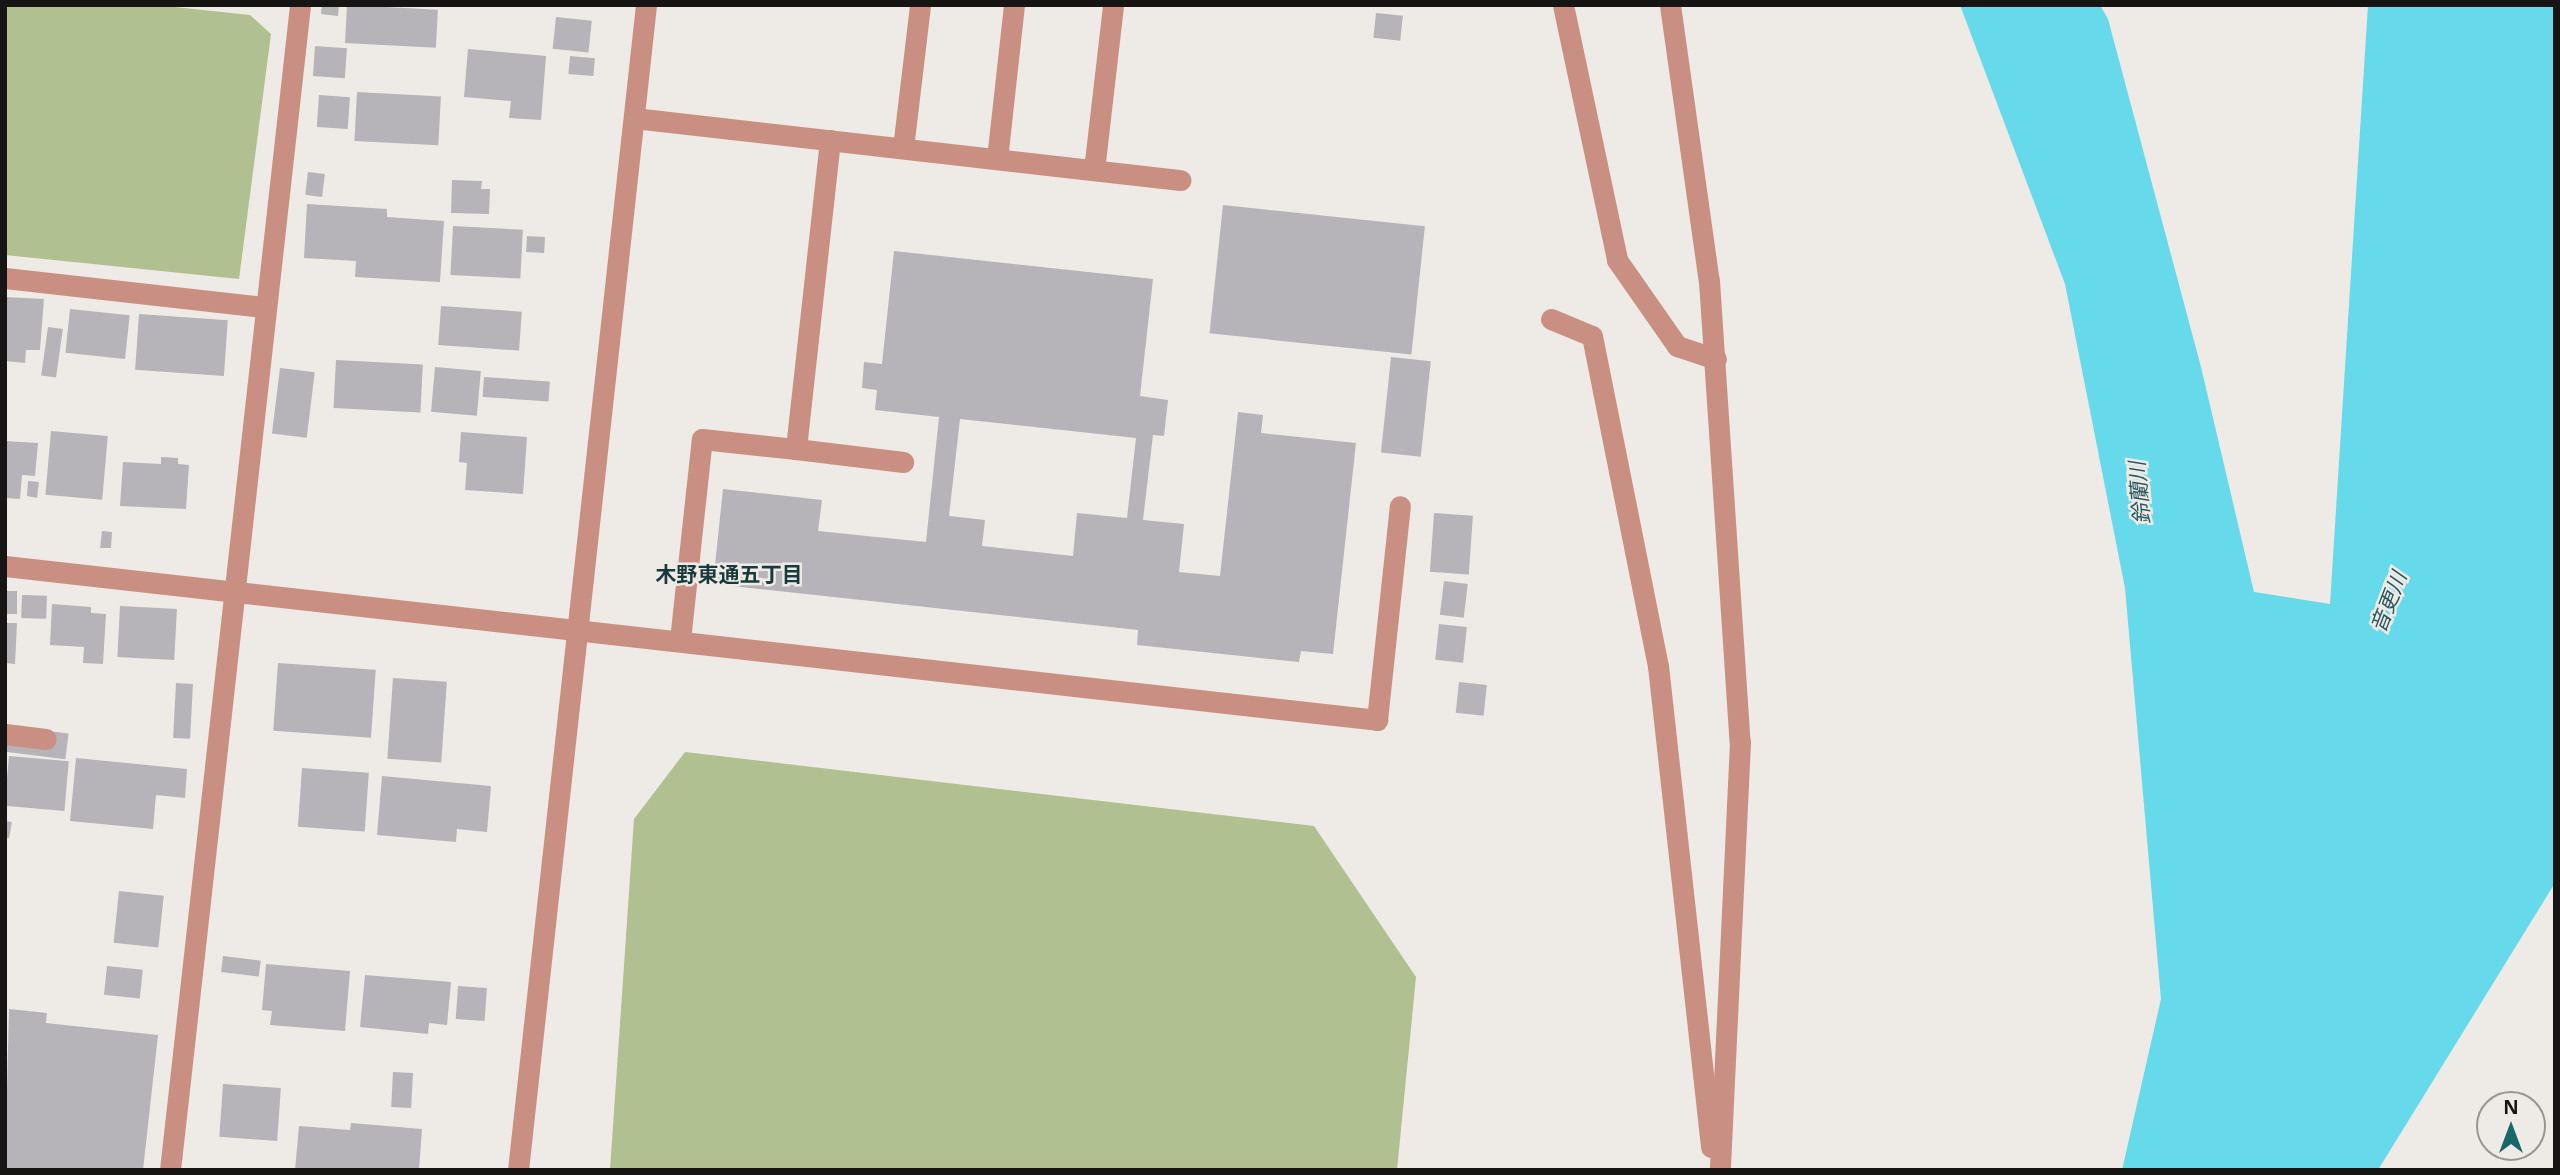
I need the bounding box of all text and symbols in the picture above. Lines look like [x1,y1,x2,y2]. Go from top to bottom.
water label: 鈴蘭川 [2124,461,2154,525]
district label: 木野東通五丁目 [656,561,802,587]
water label: 音更川 [2365,568,2411,636]
north arrow [2476,1091,2546,1161]
text: N [2503,1094,2519,1120]

